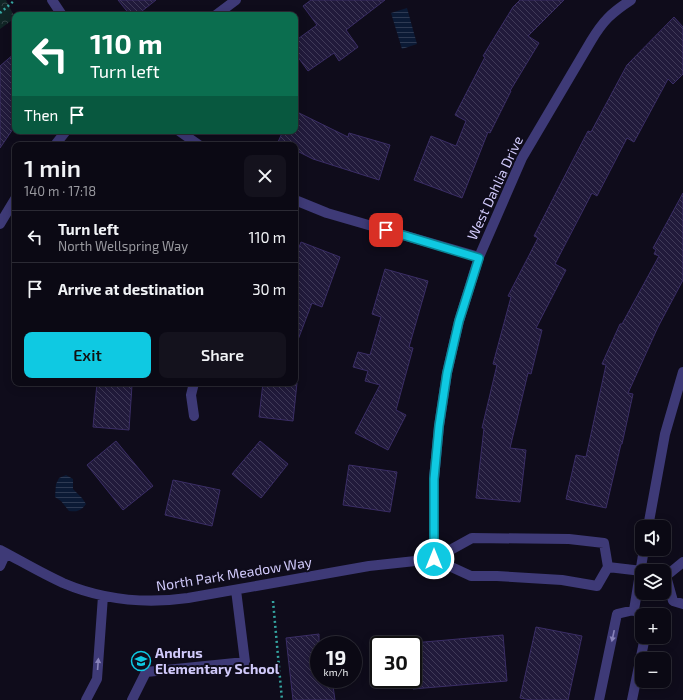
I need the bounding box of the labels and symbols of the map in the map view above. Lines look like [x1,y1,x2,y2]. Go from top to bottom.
street label: West Dahlia Drive [463,133,526,243]
pin [369,213,403,247]
position arrow [413,538,455,580]
street label: North Park Meadow Way [155,553,314,594]
one-way arrow [609,630,615,642]
speed limit sign: 30 [370,636,422,688]
place label: Andrus Elementary School [155,644,280,677]
school or university icon: Andrus Elementary School [130,650,152,672]
one-way arrow [95,658,102,670]

